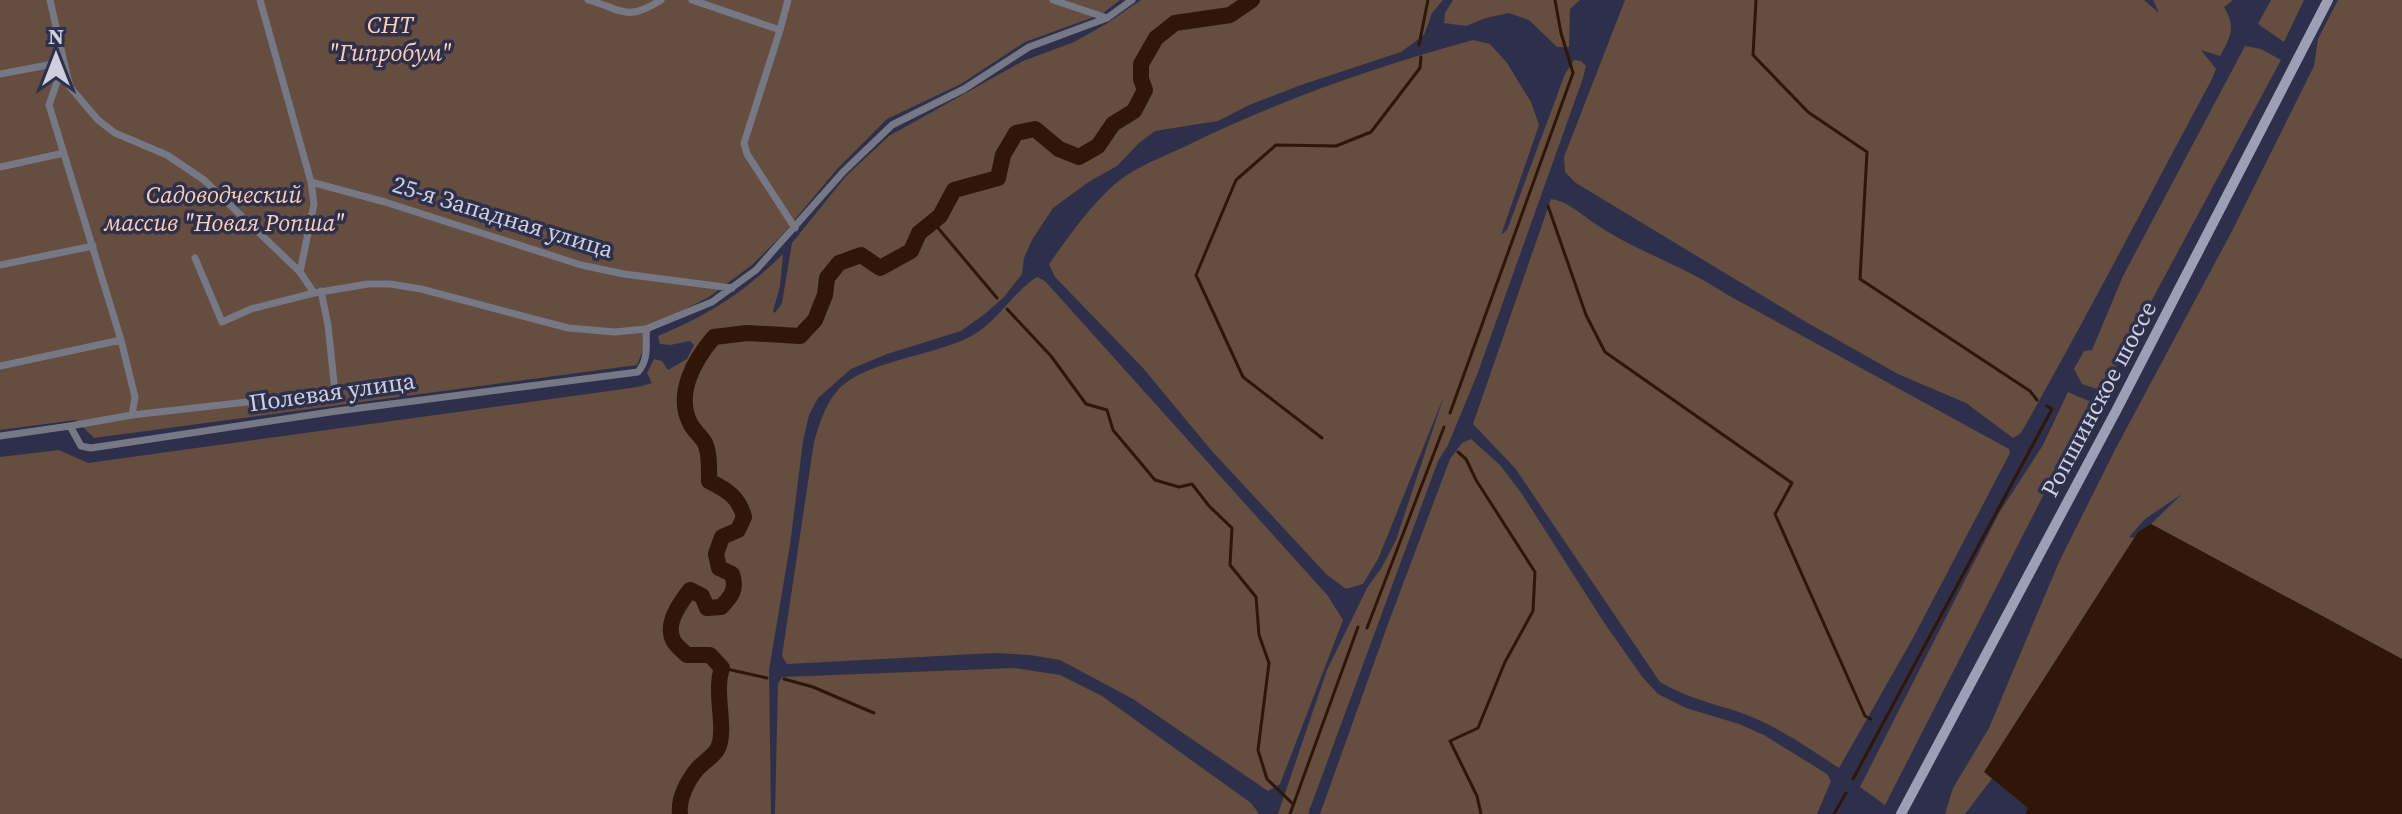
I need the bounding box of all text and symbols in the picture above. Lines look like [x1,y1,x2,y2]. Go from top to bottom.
park label: СНТ "Гипробум" [329,8,451,69]
north arrow [16,16,96,96]
text: N [48,21,64,51]
street label: 25-я Западная улица [389,167,618,266]
park label: Садоводческий массив "Новая Ропша" [103,178,344,239]
street label: Ропшинское шоссе [2033,295,2164,503]
street label: Полевая улица [247,363,418,419]

